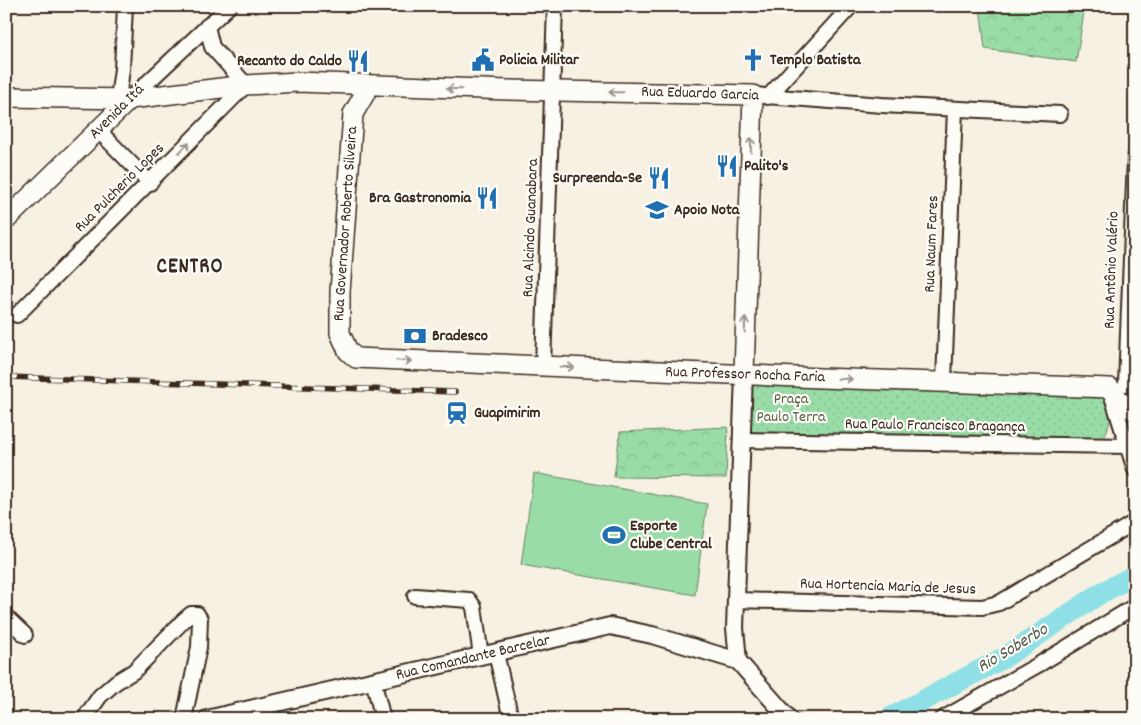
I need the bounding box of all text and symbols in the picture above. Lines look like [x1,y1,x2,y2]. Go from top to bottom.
public building icon: Policia Militar [470,47,496,73]
church icon: Templo Batista [740,47,766,73]
restaurant icon: Recanto do Caldo [345,48,371,74]
place label: Policia Militar [499,49,580,72]
place label: Templo Batista [770,49,862,72]
place label: Recanto do Caldo [237,50,342,73]
street label: Avenida Itá [84,79,150,145]
street label: Rua Eduardo Garcia [641,80,760,108]
one-way arrow [446,84,462,93]
one-way arrow [609,87,625,97]
street label: Rua Governador Roberto Silveira [328,125,364,322]
street label: Rua Pulcherio Lopes [70,138,170,238]
one-way arrow [746,138,756,154]
one-way arrow [178,142,190,154]
restaurant icon: Palito's [714,153,740,179]
place label: Palito's [744,155,789,178]
street label: Rua Alcindo Guanabara [517,158,545,298]
restaurant icon: Surpreenda-Se [646,165,672,191]
place label: Surpreenda-Se [553,167,642,190]
restaurant icon: Bra Gastronomia [474,185,500,211]
place label: Bra Gastronomia [369,187,472,210]
street label: Rua Naum Fares [919,195,945,293]
school or university icon: Apoio Nota [644,197,670,223]
place label: Apoio Nota [674,199,741,222]
street label: Rua Antônio Valério [1098,211,1126,329]
district label: CENTRO [157,253,223,283]
one-way arrow [741,318,750,334]
bank icon: Bradesco [402,323,428,349]
place label: Bradesco [432,325,488,348]
one-way arrow [396,356,412,365]
street label: Rua Professor Rocha Faria [665,361,826,389]
one-way arrow [559,363,575,372]
one-way arrow [836,374,853,384]
park label: Praça Paulo Terra [756,388,826,429]
station icon: Guapimirim [444,400,470,426]
place label: Guapimirim [474,402,541,425]
street label: Rua Paulo Francisco Bragança [845,413,1026,439]
place label: Esporte Clube Central [630,515,712,556]
sports icon: Esporte Clube Central [601,522,627,548]
street label: Rua Hortencia Maria de Jesus [799,572,977,602]
water label: Rio Soberbo [973,618,1054,680]
street label: Rua Comandante Barcelar [394,629,552,687]

